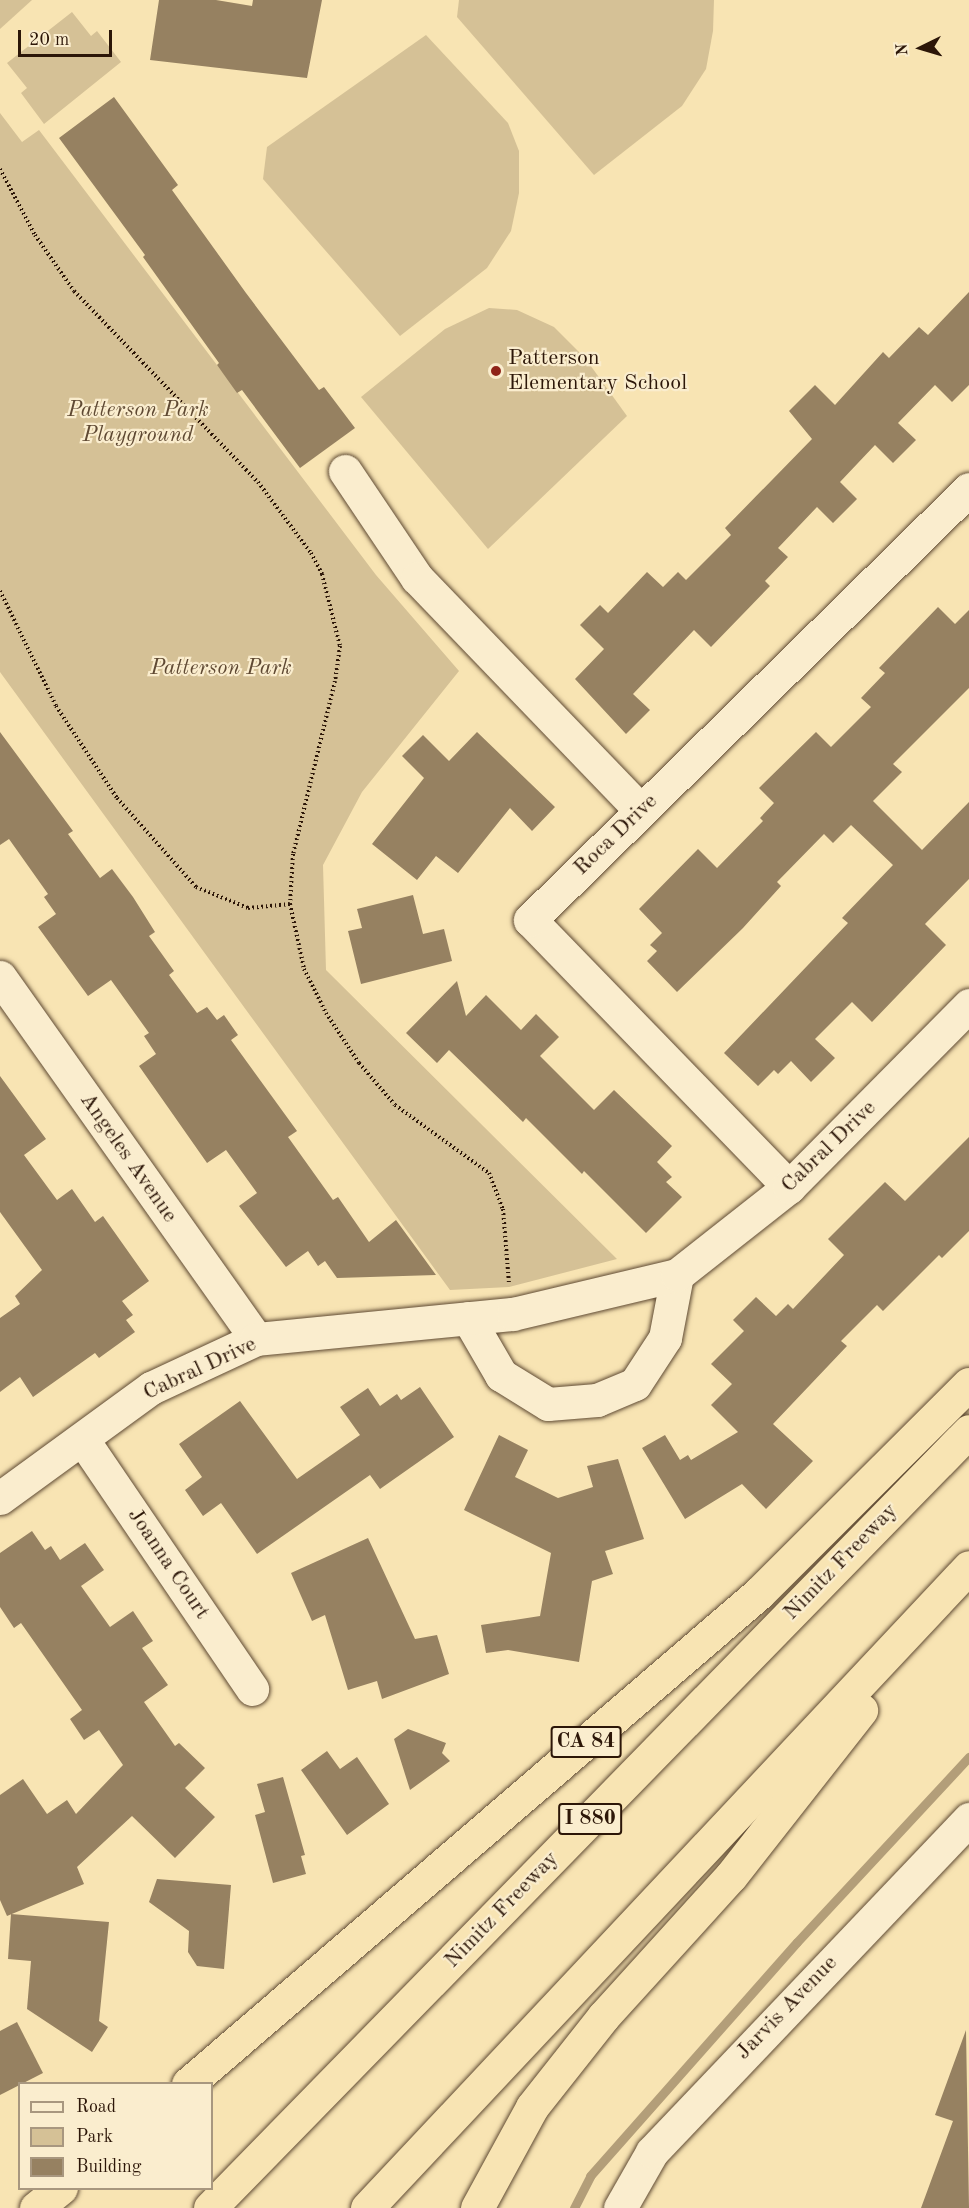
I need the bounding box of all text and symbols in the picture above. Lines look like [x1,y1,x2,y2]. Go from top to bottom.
scale bar [21,18,116,56]
north arrow [891,18,951,78]
text: 20 m [29,31,69,49]
text: N [895,43,912,56]
place label: Patterson Elementary School [508,345,687,396]
marker: Patterson Elementary School [489,364,503,378]
park label: Patterson Park Playground [67,397,209,448]
park label: Patterson Park [150,656,292,682]
street label: Roca Drive [569,789,663,881]
street label: Angeles Avenue [74,1088,182,1228]
street label: Cabral Drive [776,1095,882,1199]
street label: Cabral Drive [139,1331,261,1407]
street label: Nimitz Freeway [779,1498,903,1626]
street label: Joanna Court [121,1503,215,1625]
road number: CA 84 [550,1724,622,1760]
road number: I 880 [557,1801,623,1837]
street label: Nimitz Freeway [440,1846,564,1974]
street label: Jarvis Avenue [731,1950,843,2066]
legend [18,2082,213,2190]
text: Road [76,2098,116,2116]
text: Park [76,2128,113,2146]
text: Building [76,2158,141,2176]

